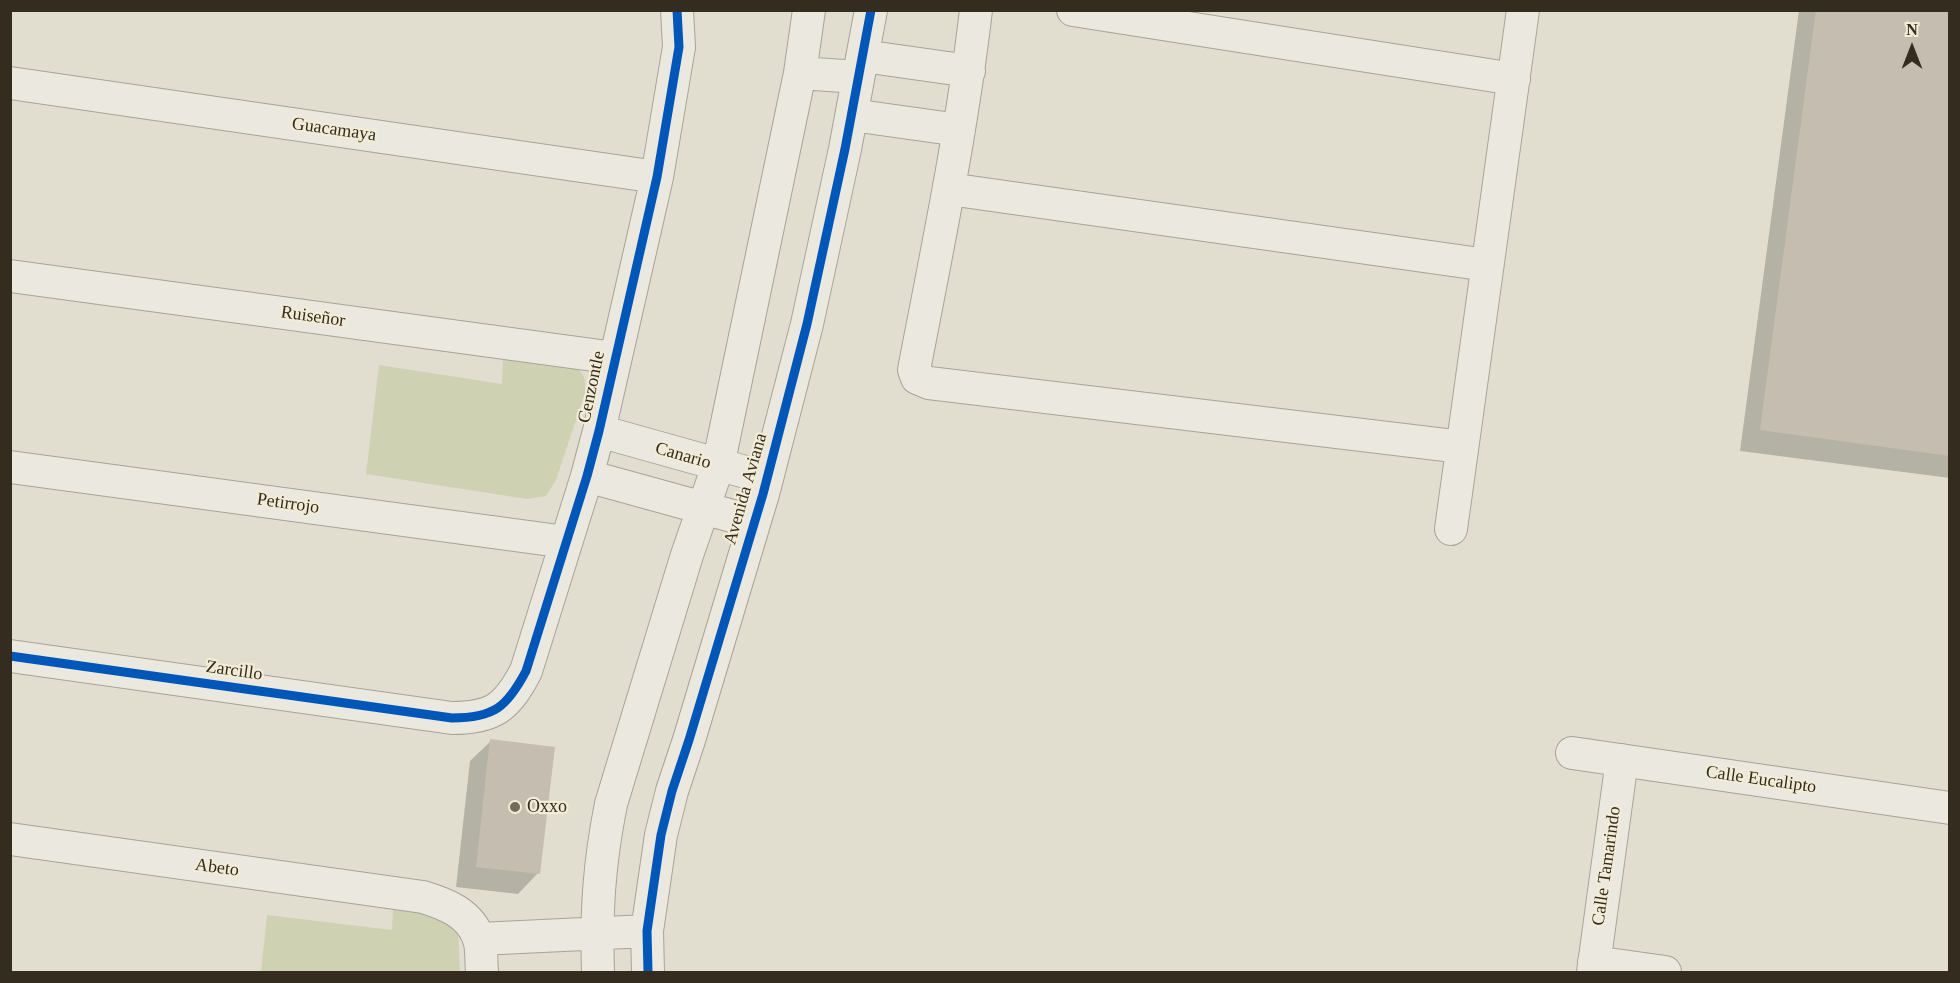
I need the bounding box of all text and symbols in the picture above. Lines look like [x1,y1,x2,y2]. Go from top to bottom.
north arrow [1882,18,1942,78]
text: N [1906,21,1918,38]
street label: Guacamaya [290,113,378,147]
street label: Ruiseñor [279,302,347,332]
street label: Cenzontle [574,349,610,425]
street label: Avenida Aviana [720,431,772,547]
street label: Canario [653,438,713,474]
street label: Petirrojo [255,489,321,519]
street label: Zarcillo [204,656,264,686]
street label: Calle Eucalipto [1704,762,1818,798]
place label: Oxxo [527,796,567,818]
marker: Oxxo [508,800,522,814]
street label: Calle Tamarindo [1588,805,1626,927]
street label: Abeto [194,854,240,882]

